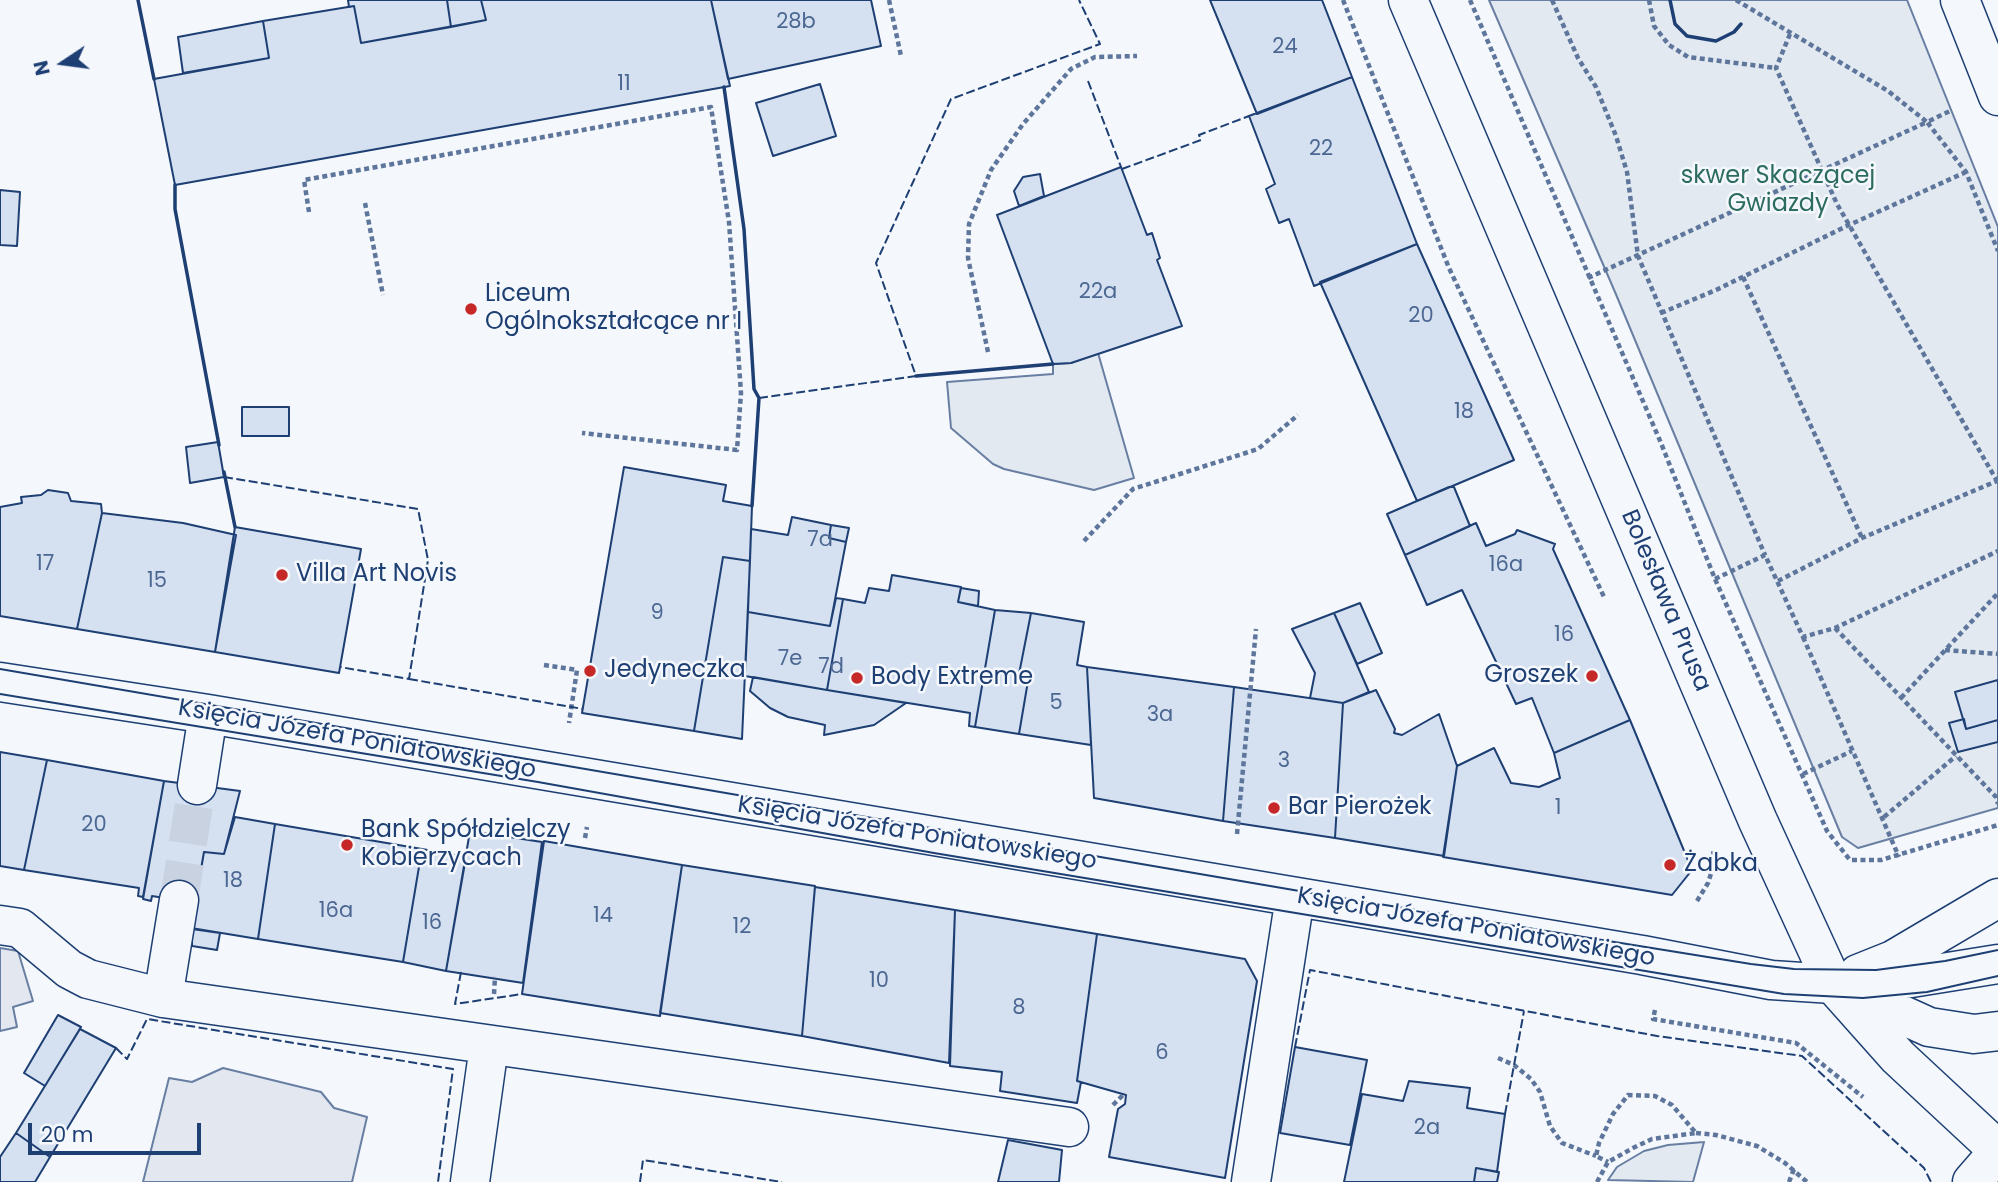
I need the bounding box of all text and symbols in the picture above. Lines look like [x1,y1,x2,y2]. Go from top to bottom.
house number: 28b [776,10,816,36]
north arrow [28,28,98,98]
house number: 24 [1272,35,1298,61]
text: N [27,58,57,78]
house number: 11 [617,72,631,98]
house number: 22 [1309,137,1333,163]
park label: skwer Skaczącej Gwiazdy [1681,163,1875,219]
house number: 22a [1079,280,1117,306]
place label: Liceum Ogólnokształcące nr I [485,281,742,337]
marker: Liceum Ogólnokształcące nr I [463,301,479,317]
house number: 20 [1408,304,1434,330]
house number: 18 [1454,400,1474,426]
street label: Bolesława Prusa [1614,506,1716,696]
house number: 7a [807,528,833,554]
house number: 17 [36,552,54,578]
house number: 16a [1489,553,1523,579]
place label: Villa Art Novis [296,561,457,589]
marker: Villa Art Novis [274,567,290,583]
house number: 15 [147,569,167,595]
house number: 9 [650,601,664,627]
house number: 16 [1554,623,1574,649]
house number: 7e [778,647,802,673]
house number: 7d [818,655,844,681]
place label: Jedyneczka [604,657,746,685]
place label: Groszek [1484,662,1578,690]
marker: Jedyneczka [582,663,598,679]
place label: Body Extreme [871,664,1033,692]
marker: Groszek [1584,668,1600,684]
marker: Body Extreme [849,670,865,686]
house number: 5 [1049,691,1063,717]
street label: Księcia Józefa Poniatowskiego [176,694,538,786]
house number: 3a [1147,703,1173,729]
house number: 3 [1278,749,1290,775]
street label: Księcia Józefa Poniatowskiego [735,791,1099,877]
place label: Bar Pierożek [1288,794,1431,822]
house number: 1 [1555,796,1561,822]
marker: Bar Pierożek [1266,800,1282,816]
house number: 20 [81,813,107,839]
place label: Bank Spółdzielczy Kobierzycach [361,817,571,873]
marker: Bank Spółdzielczy Kobierzycach [339,837,355,853]
place label: Żabka [1684,851,1758,879]
marker: Żabka [1662,857,1678,873]
house number: 18 [223,869,243,895]
street label: Księcia Józefa Poniatowskiego [1295,882,1657,974]
house number: 16a [319,899,353,925]
house number: 14 [593,904,613,930]
house number: 16 [422,911,442,937]
house number: 12 [733,915,751,941]
house number: 10 [869,969,889,995]
house number: 8 [1012,996,1026,1022]
house number: 6 [1155,1041,1169,1067]
scale bar [32,1108,205,1152]
house number: 2a [1414,1116,1440,1142]
text: 20 m [41,1120,94,1149]

